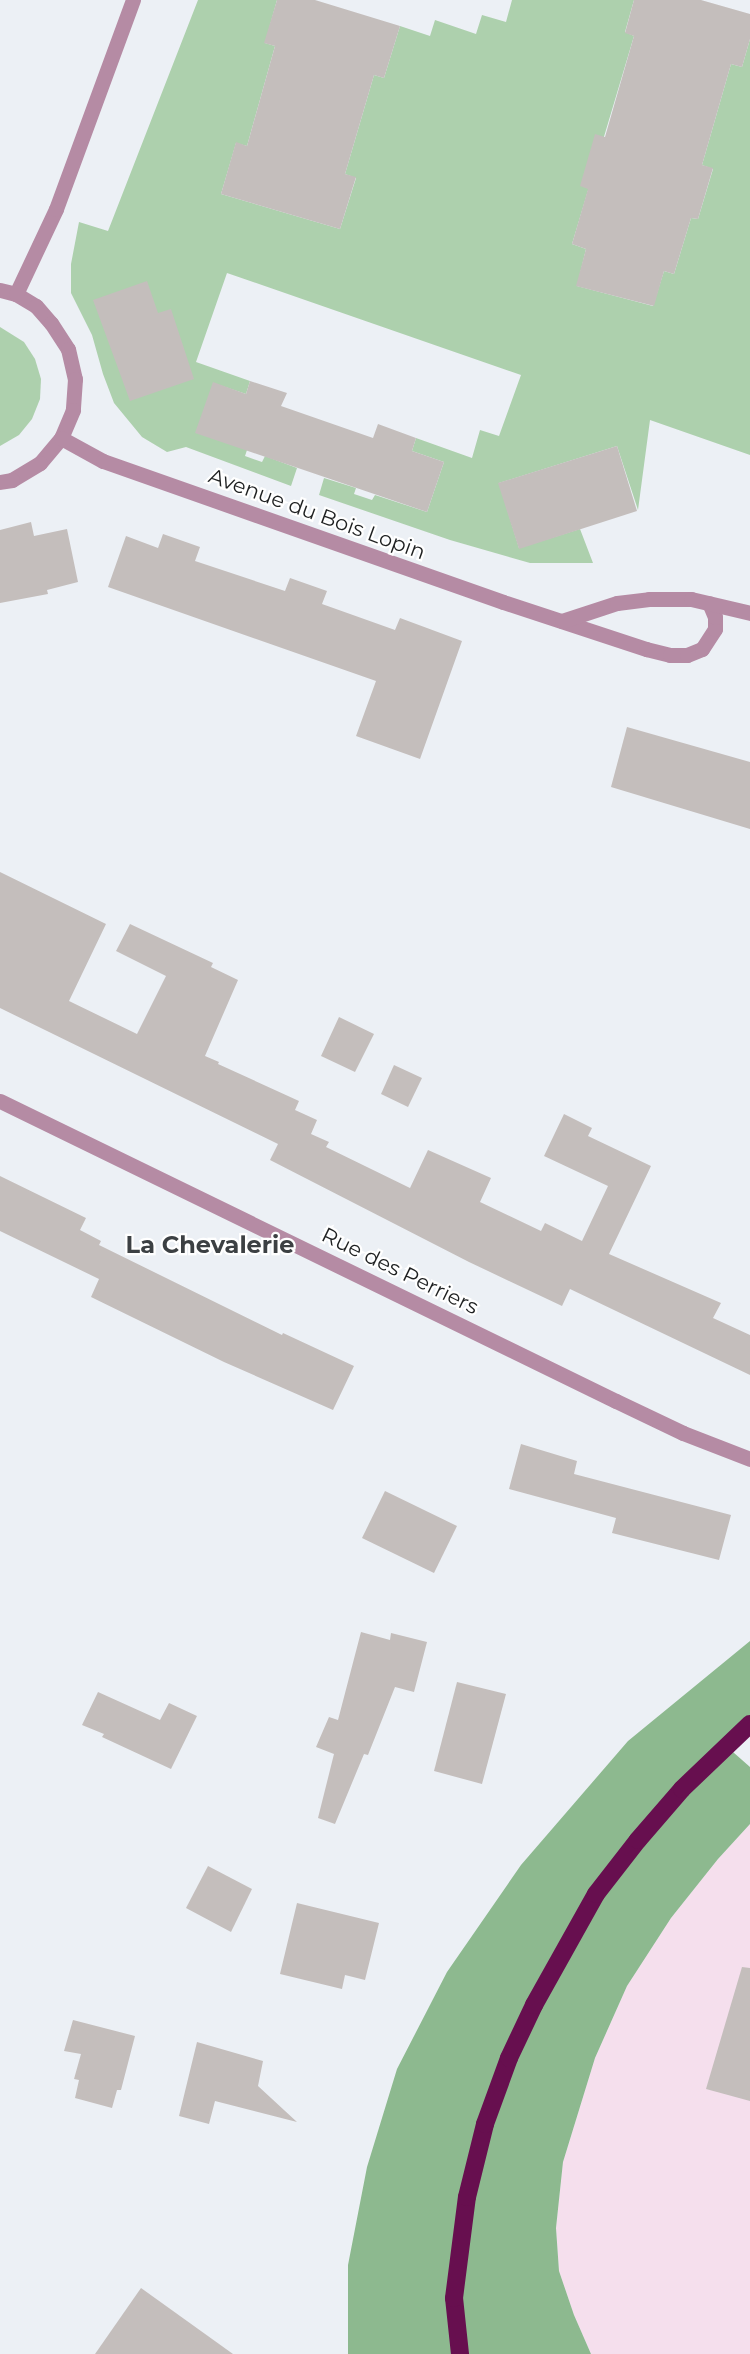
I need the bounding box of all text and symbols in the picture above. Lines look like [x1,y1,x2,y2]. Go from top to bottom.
street label: Avenue du Bois Lopin [205,463,429,565]
street label: Rue des Perriers [318,1222,482,1320]
district label: La Chevalerie [126,1231,294,1259]

